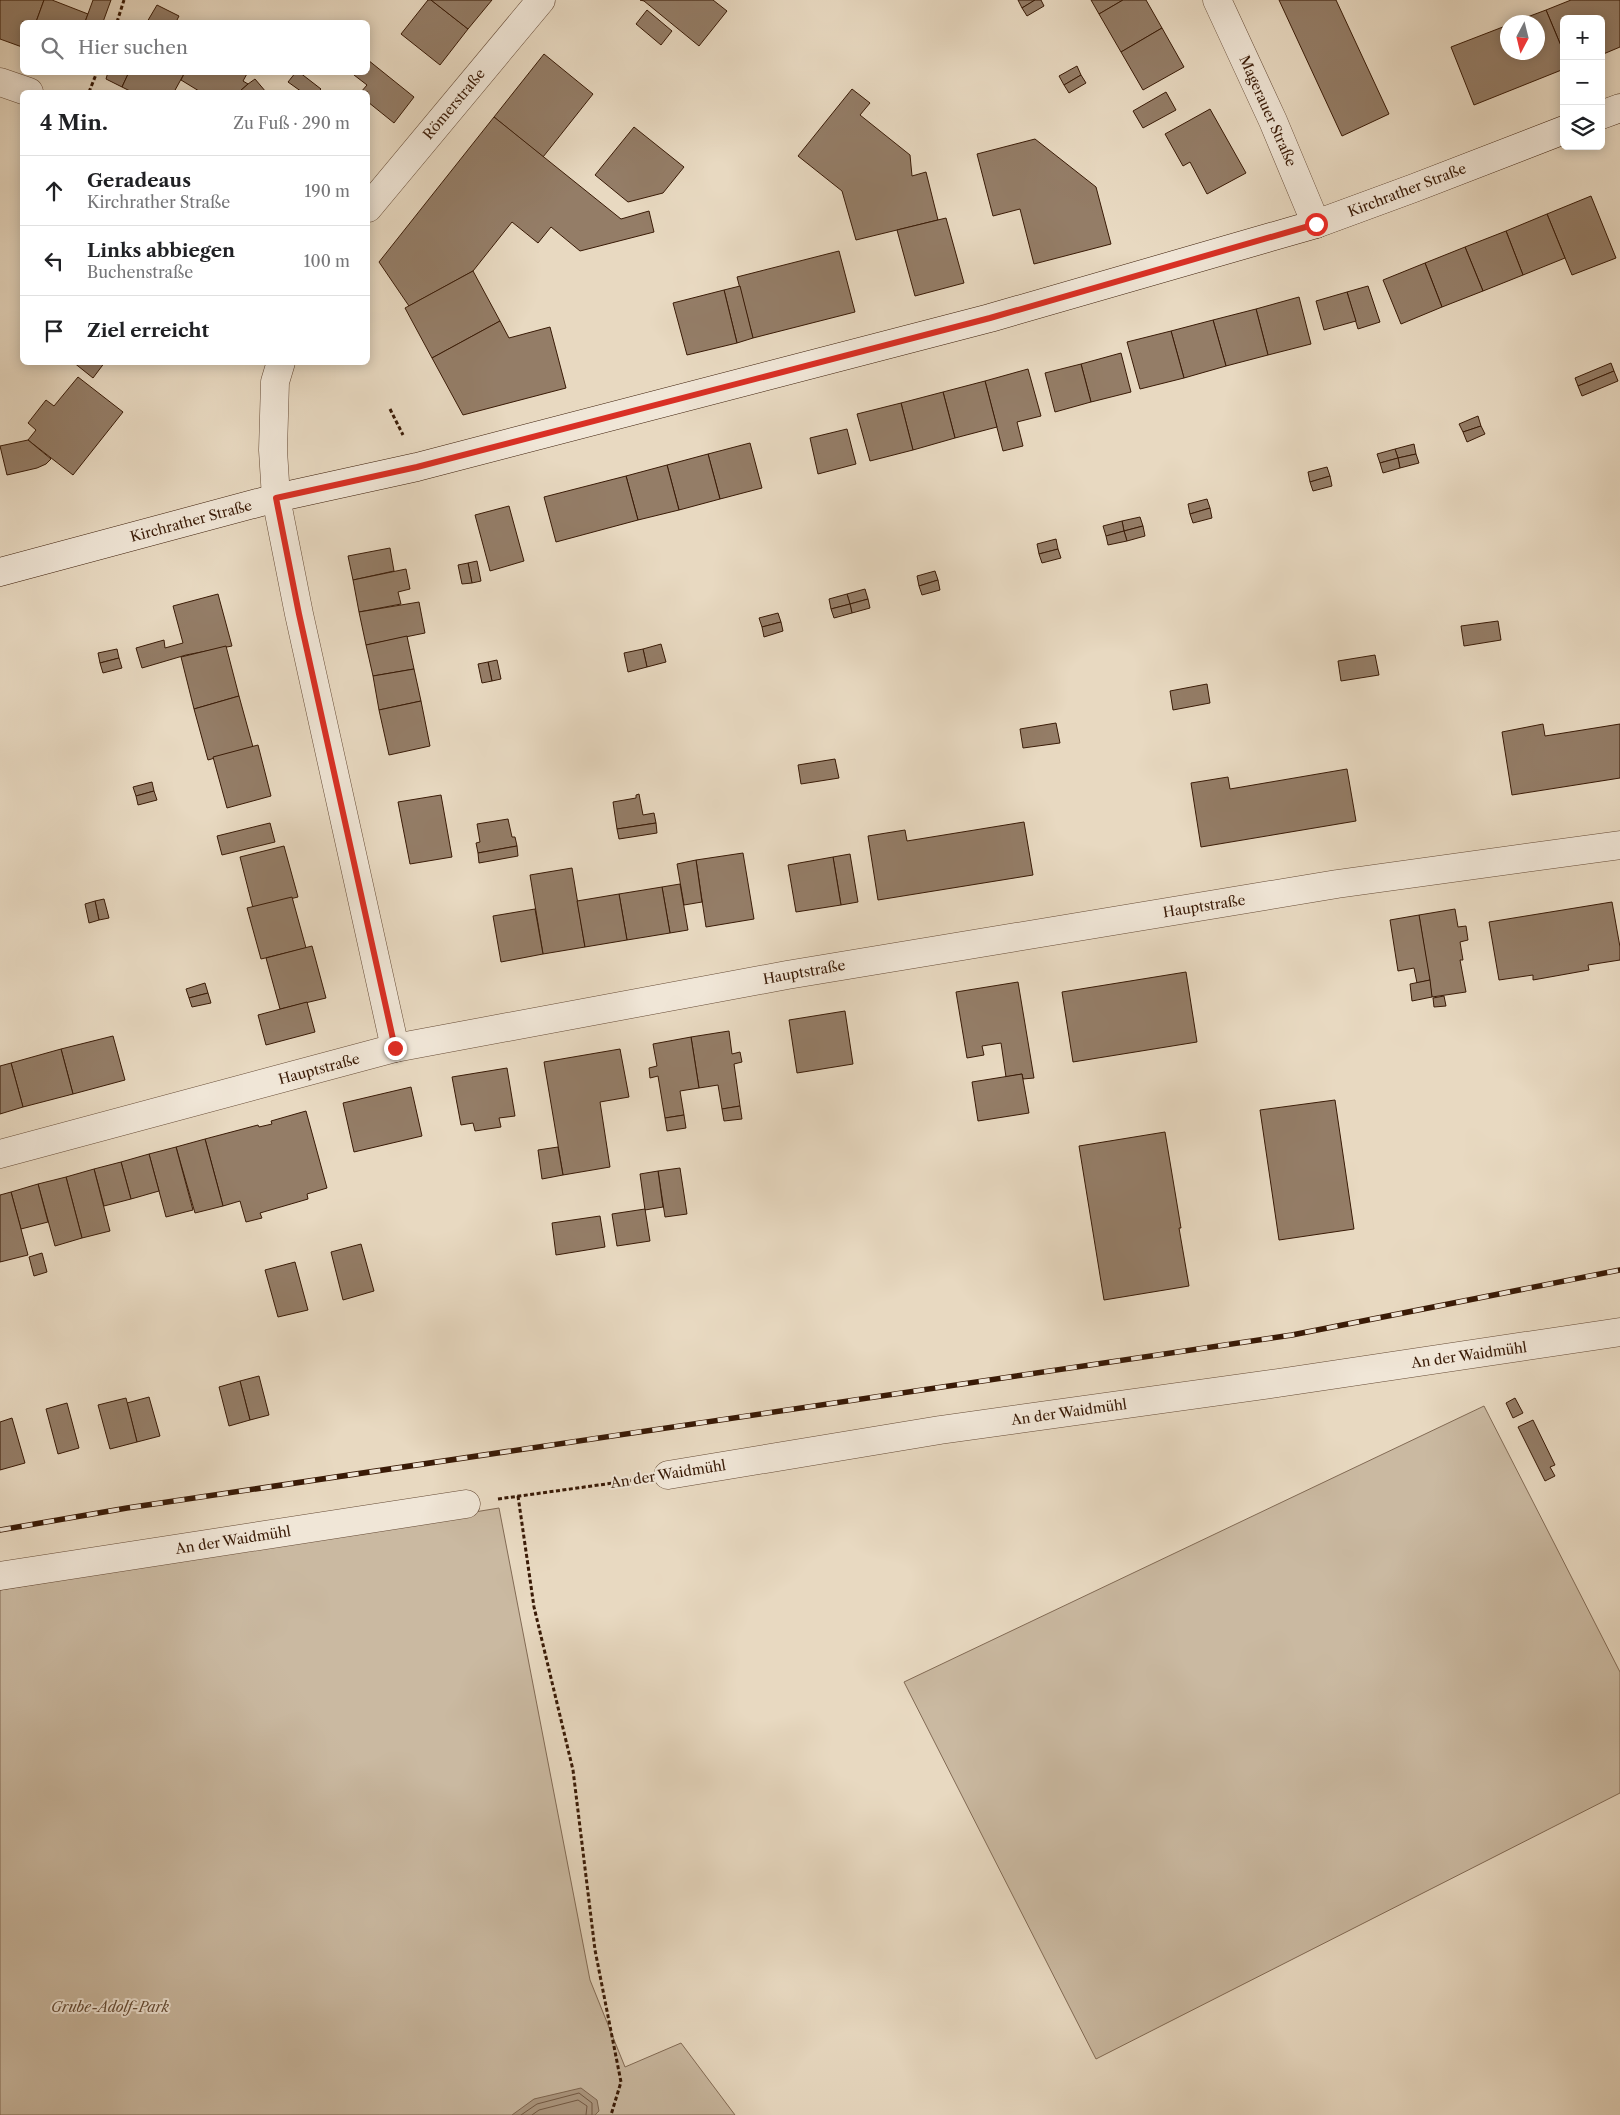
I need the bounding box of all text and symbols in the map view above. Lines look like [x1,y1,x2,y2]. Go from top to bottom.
north arrow [1500,15,1545,60]
map controls [1560,15,1605,150]
button: + [1560,15,1605,60]
search box [20,20,370,75]
icon: search [38,34,66,62]
text: Hier suchen [78,36,188,59]
street label: Magerauer Straße [1235,53,1301,169]
button: − [1560,60,1605,105]
street label: Römerstraße [419,65,489,143]
button: layers [1560,105,1605,150]
text: 4 Min. [40,110,108,135]
text: Zu Fuß · 290 m [233,113,350,133]
street label: Kirchrather Straße [1345,159,1469,221]
text: Geradeaus [87,169,191,192]
icon: ahead [40,177,68,205]
text: 190 m [305,181,350,201]
text: Kirchrather Straße [87,192,230,212]
route start [1305,213,1328,236]
text: Links abbiegen [87,239,235,262]
icon: left [40,247,68,275]
text: 100 m [304,251,350,271]
text: Buchenstraße [87,262,193,282]
icon: arrive [40,317,68,345]
text: Ziel erreicht [87,319,209,342]
street label: Kirchrather Straße [128,496,254,546]
street label: Hauptstraße [1161,891,1247,921]
street label: Hauptstraße [761,956,847,988]
route end [384,1037,407,1060]
street label: Hauptstraße [276,1049,362,1088]
street label: An der Waidmühl [1409,1338,1528,1372]
street label: An der Waidmühl [1009,1395,1128,1429]
street label: An der Waidmühl [608,1456,727,1492]
street label: An der Waidmühl [173,1522,292,1558]
park label: Grube-Adolf-Park [51,1998,170,2016]

